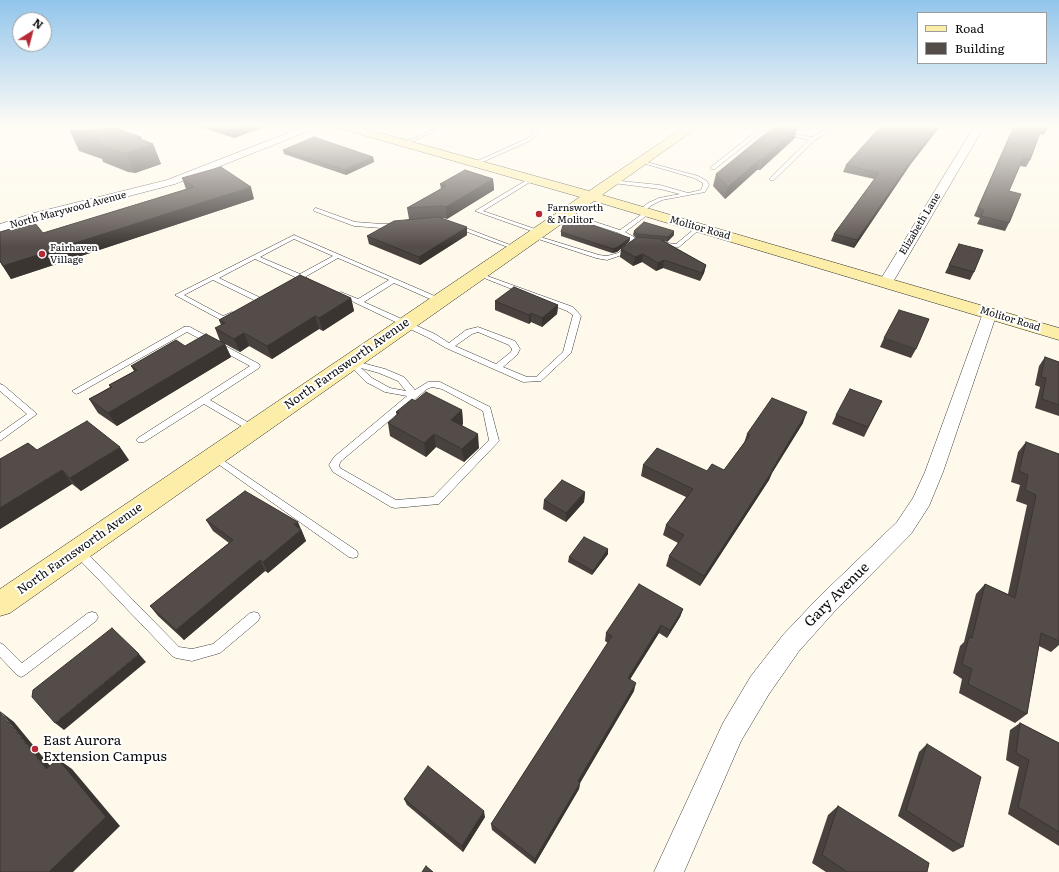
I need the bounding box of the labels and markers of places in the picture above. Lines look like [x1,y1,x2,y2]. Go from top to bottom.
place label: Farnsworth & Molitor [547,202,603,226]
marker: Farnsworth & Molitor [534,209,544,219]
place label: Fairhaven Village [50,242,98,266]
marker: Fairhaven Village [37,249,47,259]
place label: East Aurora Extension Campus [43,733,167,766]
marker: East Aurora Extension Campus [30,744,40,754]

